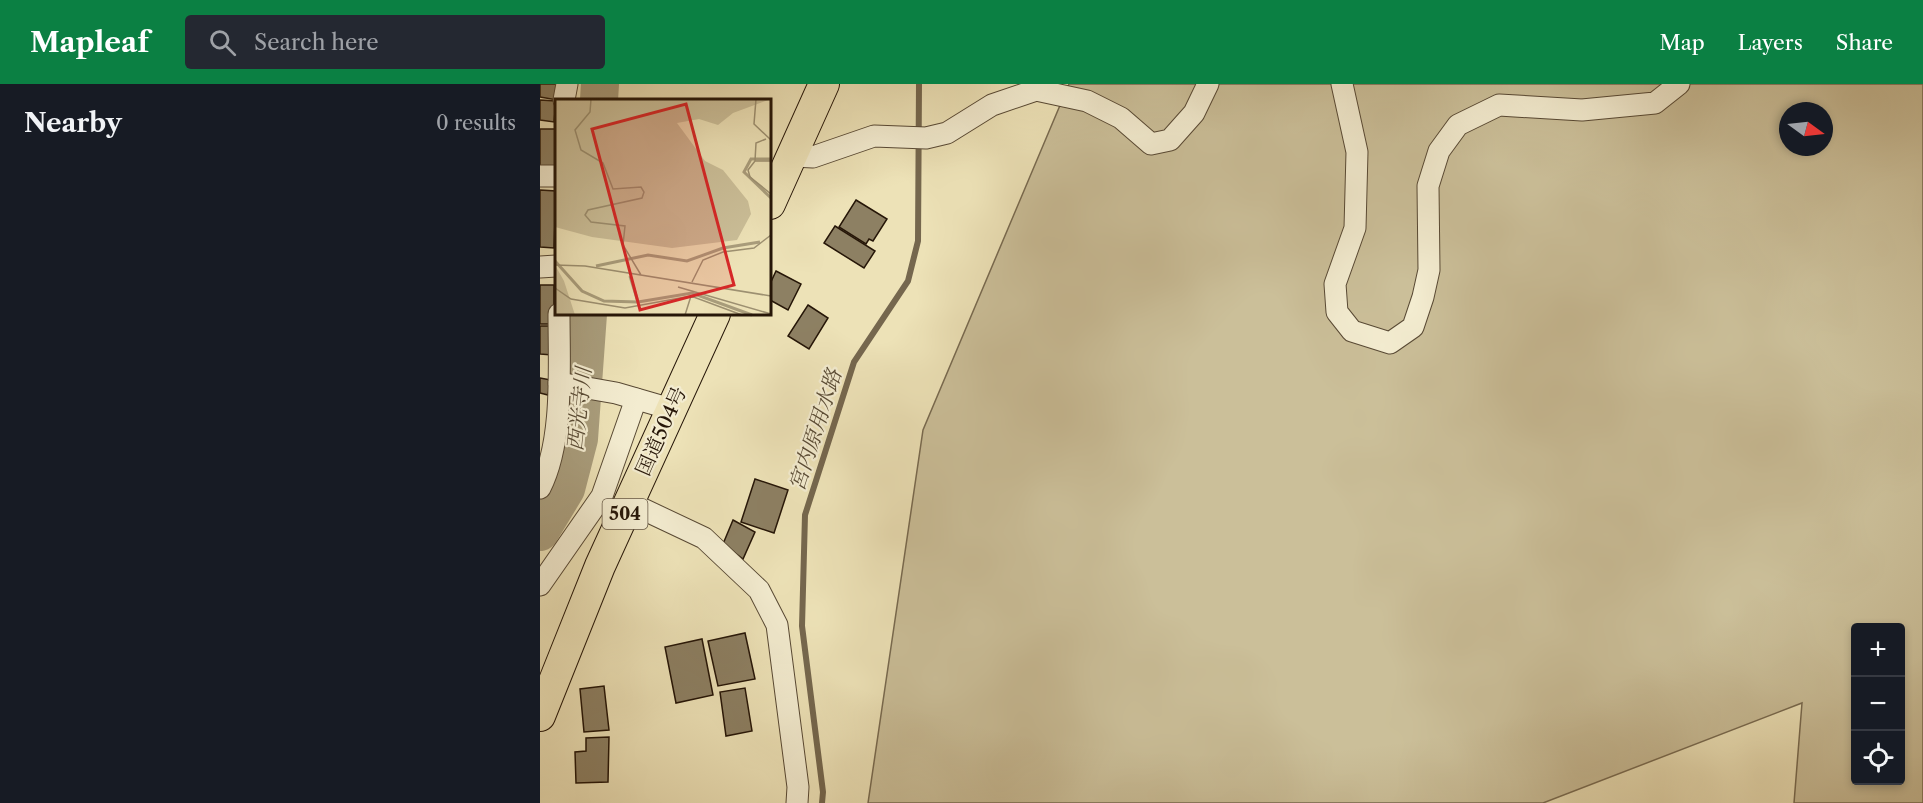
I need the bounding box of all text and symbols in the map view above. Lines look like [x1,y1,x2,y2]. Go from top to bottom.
search box [185,15,605,69]
text: Mapleaf [30,25,149,59]
icon: search [206,26,239,59]
text: Search here [254,29,379,56]
text: Map [1660,30,1705,55]
text: Layers [1738,30,1803,55]
text: Share [1836,30,1893,55]
inset map [555,99,771,315]
north arrow [1779,102,1833,156]
text: Nearby [24,107,122,139]
text: 0 results [436,111,516,135]
water label: 西光寺川 [562,364,596,452]
water label: 宮内原用水路 [784,364,847,494]
street label: 国道504号 [631,383,691,479]
road number: 504 [602,499,647,529]
map controls [1851,623,1905,785]
button: + [1851,623,1905,677]
button: − [1851,677,1905,731]
button: locate [1851,731,1905,785]

